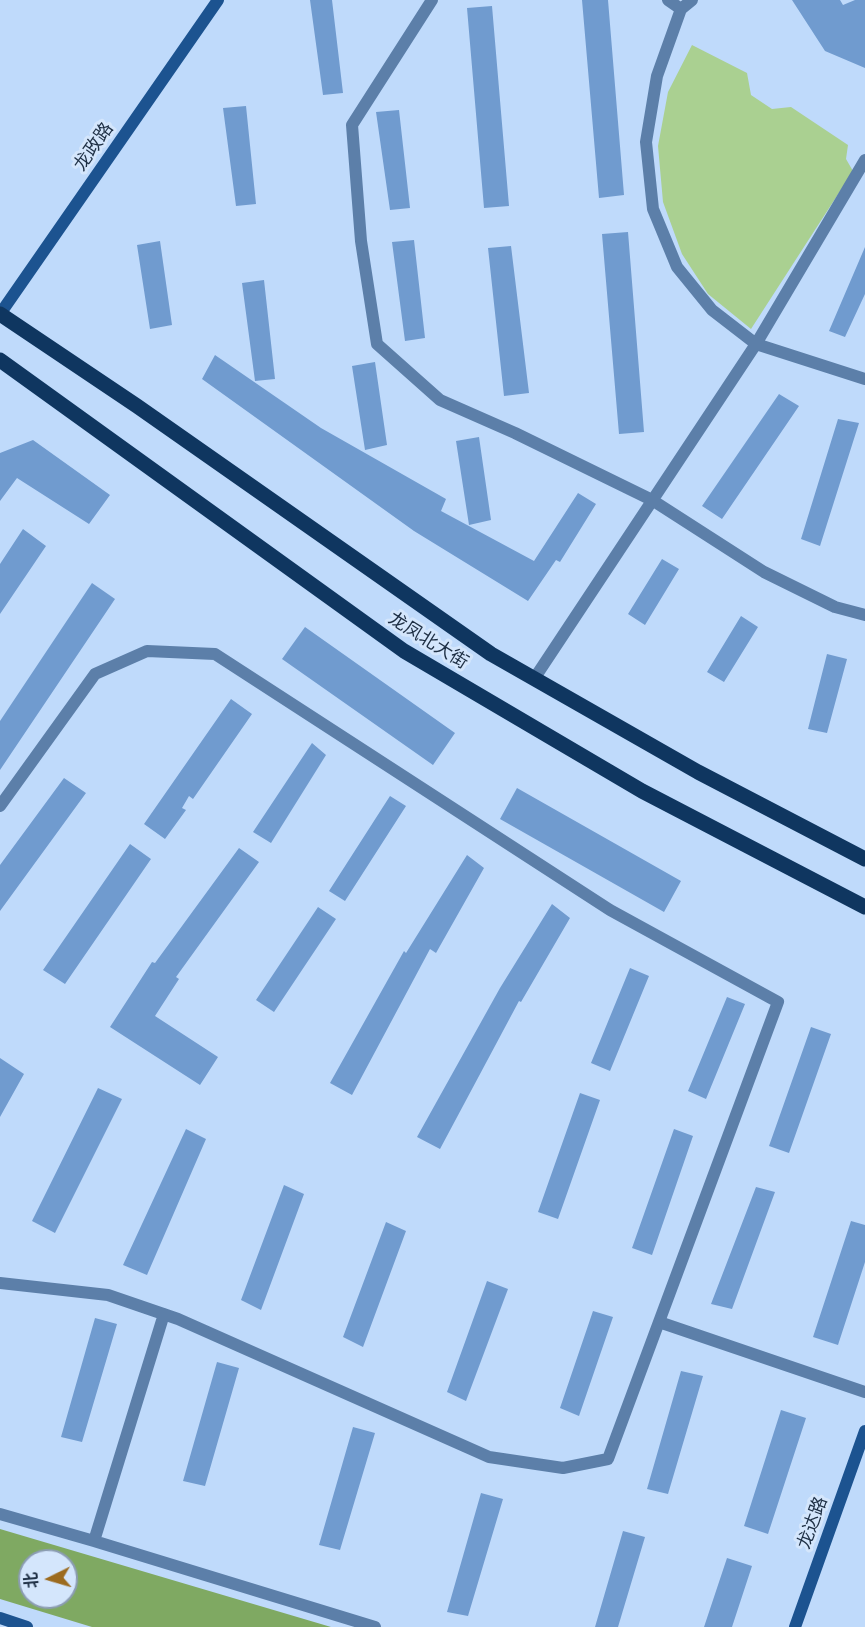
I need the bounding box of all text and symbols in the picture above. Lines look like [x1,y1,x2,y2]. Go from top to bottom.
street label: 龙政路 [70,119,118,175]
street label: 龙凤北大街 [384,608,472,674]
street label: 龙达路 [794,1494,832,1552]
north arrow [18,1549,78,1609]
text: 北 [21,1572,42,1589]

